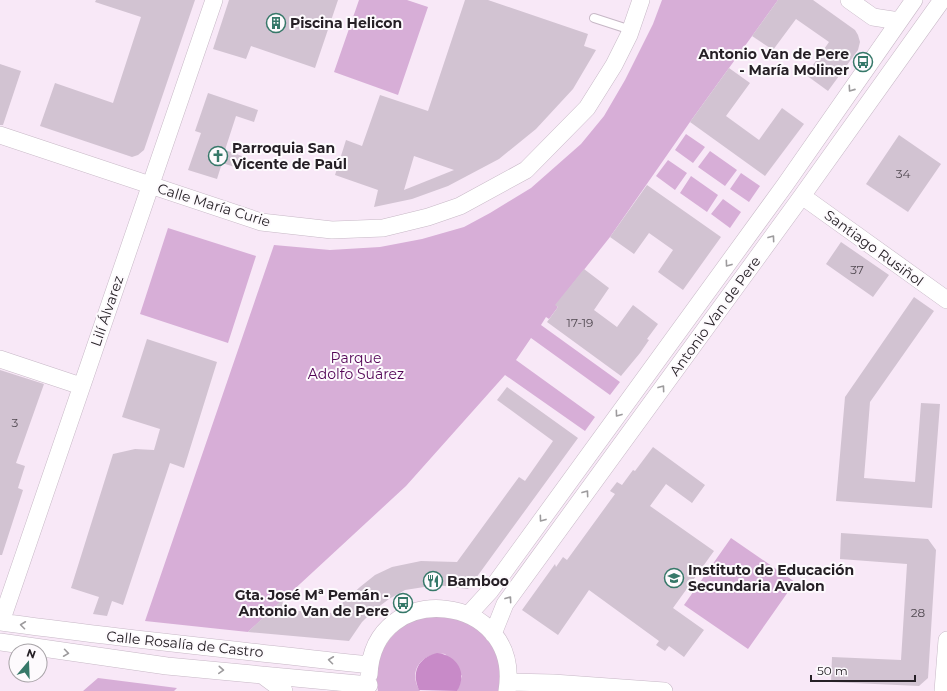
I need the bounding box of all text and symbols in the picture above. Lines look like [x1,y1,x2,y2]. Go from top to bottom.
building icon: Piscina Helicon [265,12,287,34]
place label: Piscina Helicon [290,14,402,32]
place label: Antonio Van de Pere - María Moliner [697,45,849,79]
bus stop icon: Antonio Van de Pere - María Moliner [852,51,874,73]
one-way arrow [848,85,856,92]
place label: Parroquia San Vicente de Paúl [231,139,347,173]
church icon: Parroquia San Vicente de Paúl [207,145,229,167]
house number: 34 [896,166,910,181]
street label: Calle María Curie [155,179,273,231]
street label: Santiago Rusiñol [821,206,927,290]
one-way arrow [767,235,774,242]
street label: Antonio Van de Pere [666,253,764,379]
one-way arrow [726,259,733,266]
house number: 37 [850,262,864,277]
street label: Lilí Álvarez [87,273,127,349]
house number: 17-19 [567,315,593,330]
park label: Parque Adolfo Suárez [308,349,404,383]
one-way arrow [657,386,664,393]
one-way arrow [615,410,623,417]
house number: 3 [12,415,19,430]
one-way arrow [581,491,588,498]
one-way arrow [540,515,547,522]
place label: Instituto de Educación Secundaria Avalon [688,561,854,595]
school or university icon: Instituto de Educación Secundaria Avalon [663,567,685,589]
restaurant icon: Bamboo [422,570,444,592]
place label: Bamboo [447,572,509,590]
place label: Gta. José Mª Pemán - Antonio Van de Pere [235,586,389,620]
bus stop icon: Gta. José Mª Pemán - Antonio Van de Pere [392,592,414,614]
one-way arrow [504,596,511,603]
house number: 28 [911,605,926,620]
one-way arrow [20,621,26,630]
street label: Calle Rosalía de Castro [106,627,265,661]
north arrow [8,643,48,683]
text: N [25,645,38,662]
one-way arrow [63,648,69,657]
one-way arrow [328,656,334,665]
scale bar [811,657,915,683]
text: 50 m [817,663,848,678]
one-way arrow [218,666,224,675]

